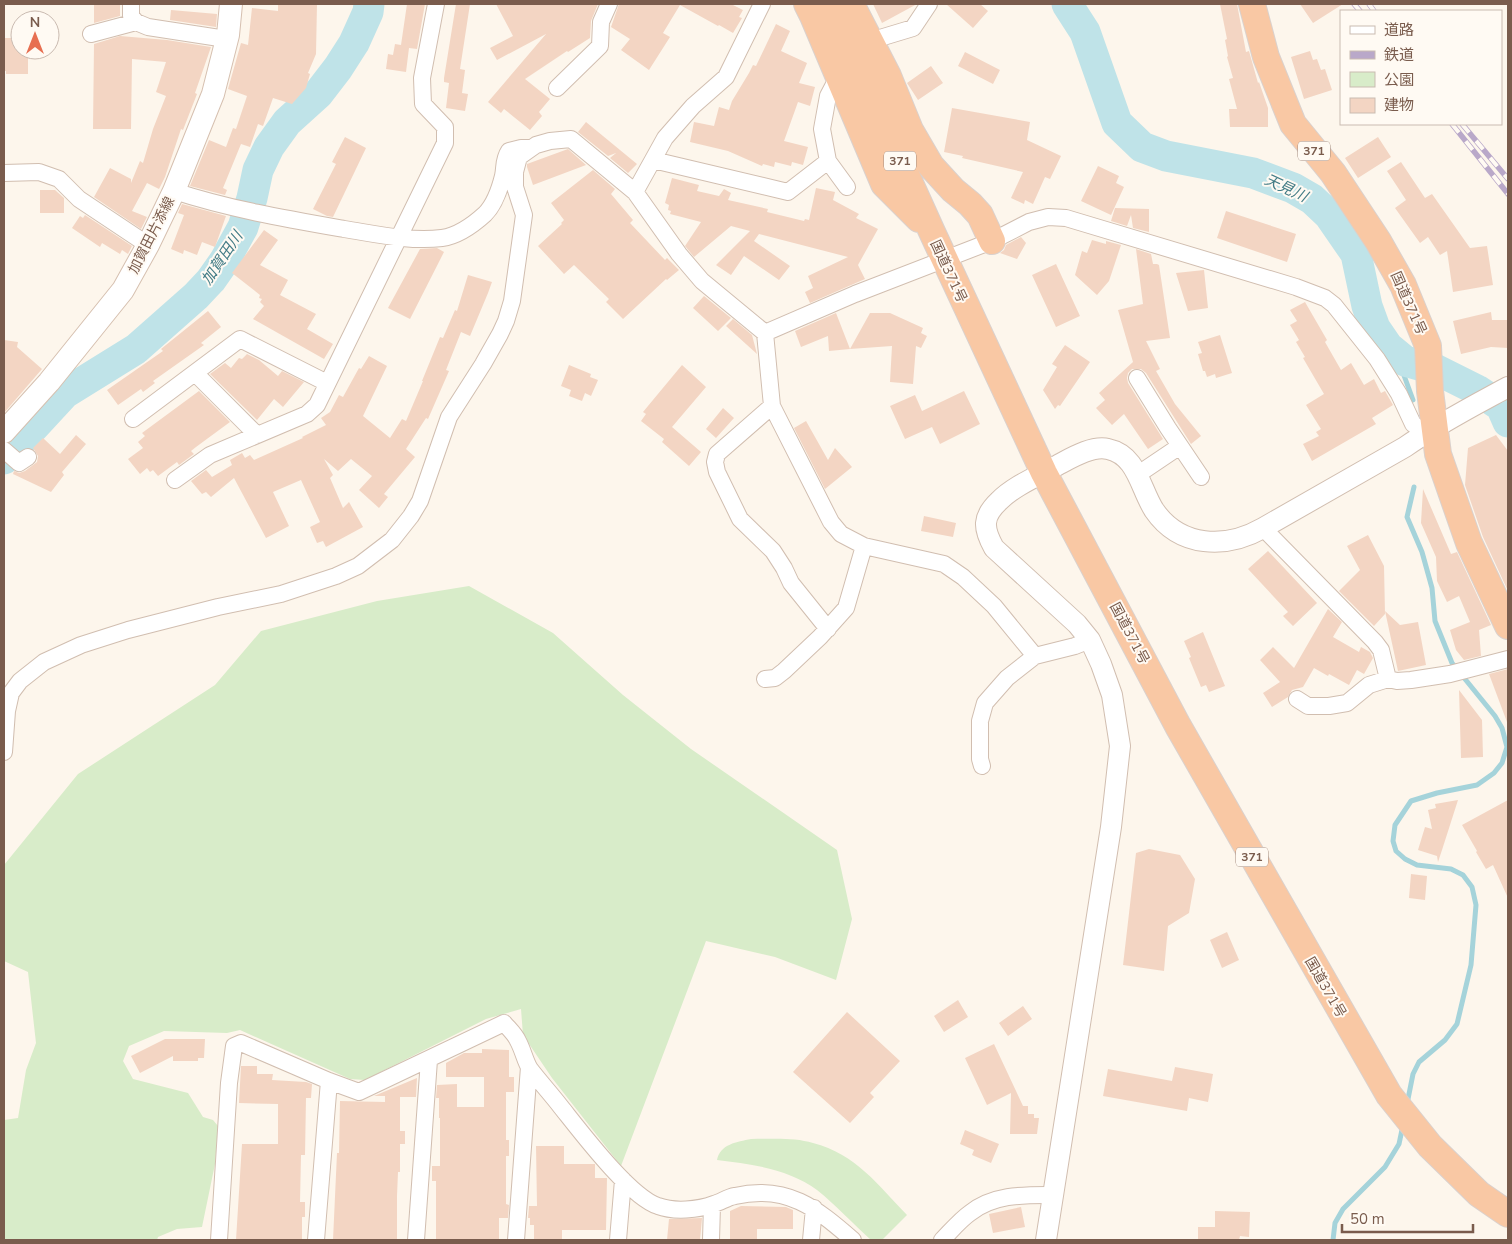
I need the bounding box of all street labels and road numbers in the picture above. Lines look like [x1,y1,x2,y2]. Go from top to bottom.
road number: 371 [1298,142,1330,160]
road number: 371 [884,152,916,170]
street label: 加賀田片添線 [124,193,179,277]
street label: 国道371号 [926,237,971,306]
street label: 国道371号 [1386,269,1431,338]
street label: 国道371号 [1105,599,1154,667]
road number: 371 [1236,848,1268,866]
street label: 国道371号 [1301,953,1351,1021]

